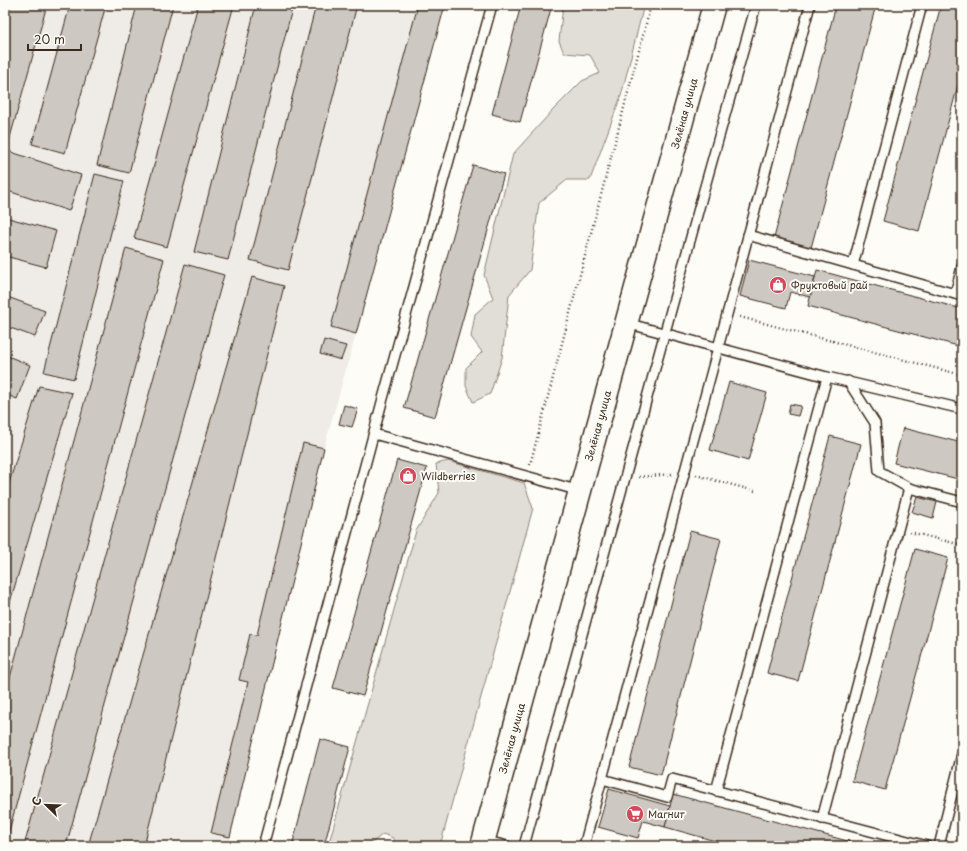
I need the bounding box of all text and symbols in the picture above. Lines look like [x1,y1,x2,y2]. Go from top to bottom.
scale bar [28,26,81,52]
text: 20 m [34,30,65,48]
street label: Зелёная улица [667,76,701,150]
shop icon: Фруктовый рай [768,275,788,295]
place label: Фруктовый рай [791,277,868,292]
street label: Зелёная улица [581,388,615,463]
shop icon: Wildberries [398,466,418,486]
place label: Wildberries [421,468,476,483]
street label: Зелёная улица [494,700,528,775]
north arrow [26,785,66,825]
text: С [27,794,46,808]
supermarket icon: Магнит [625,804,645,824]
place label: Магнит [648,806,686,821]

